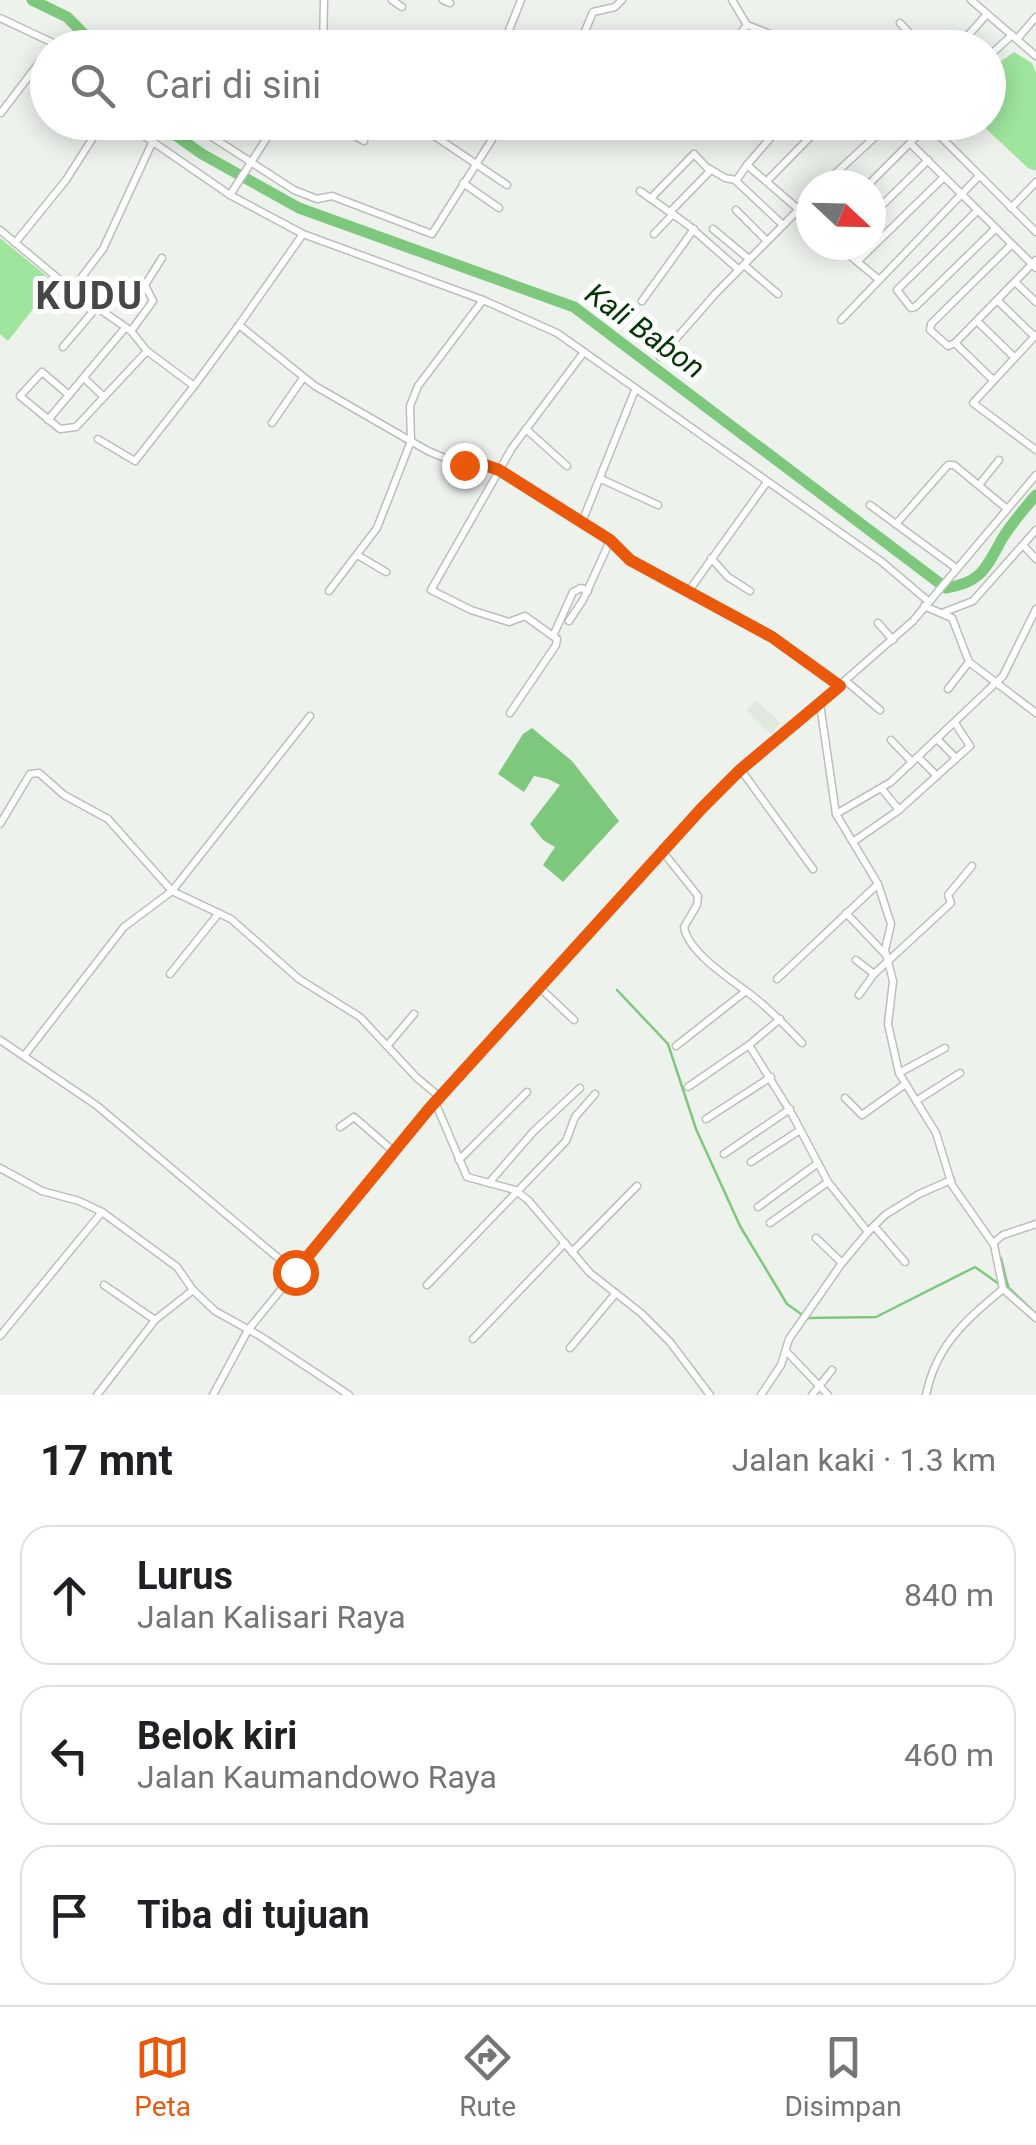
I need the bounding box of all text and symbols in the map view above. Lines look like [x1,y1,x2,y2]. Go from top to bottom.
search box [30,30,1006,140]
icon: search [65,58,120,113]
text: Cari di sini [145,63,321,107]
north arrow [796,170,886,260]
district label: KUDU [36,274,144,318]
water label: Kali Babon [579,276,712,385]
route end [442,443,488,489]
route start [273,1250,319,1296]
text: 17 mnt [40,1436,173,1485]
text: Jalan kaki · 1.3 km [732,1441,996,1479]
text: Lurus [137,1554,233,1598]
icon: ahead [42,1568,97,1623]
text: 840 m [904,1576,994,1614]
text: Jalan Kalisari Raya [137,1598,406,1636]
text: Belok kiri [137,1714,297,1758]
icon: left [42,1728,97,1783]
text: 460 m [904,1736,994,1774]
text: Jalan Kaumandowo Raya [137,1758,497,1796]
icon: arrive [42,1888,97,1943]
text: Tiba di tujuan [137,1893,370,1937]
tab: Peta [134,2030,191,2123]
tab: Rute [459,2030,516,2123]
tab: Disimpan [784,2030,902,2123]

